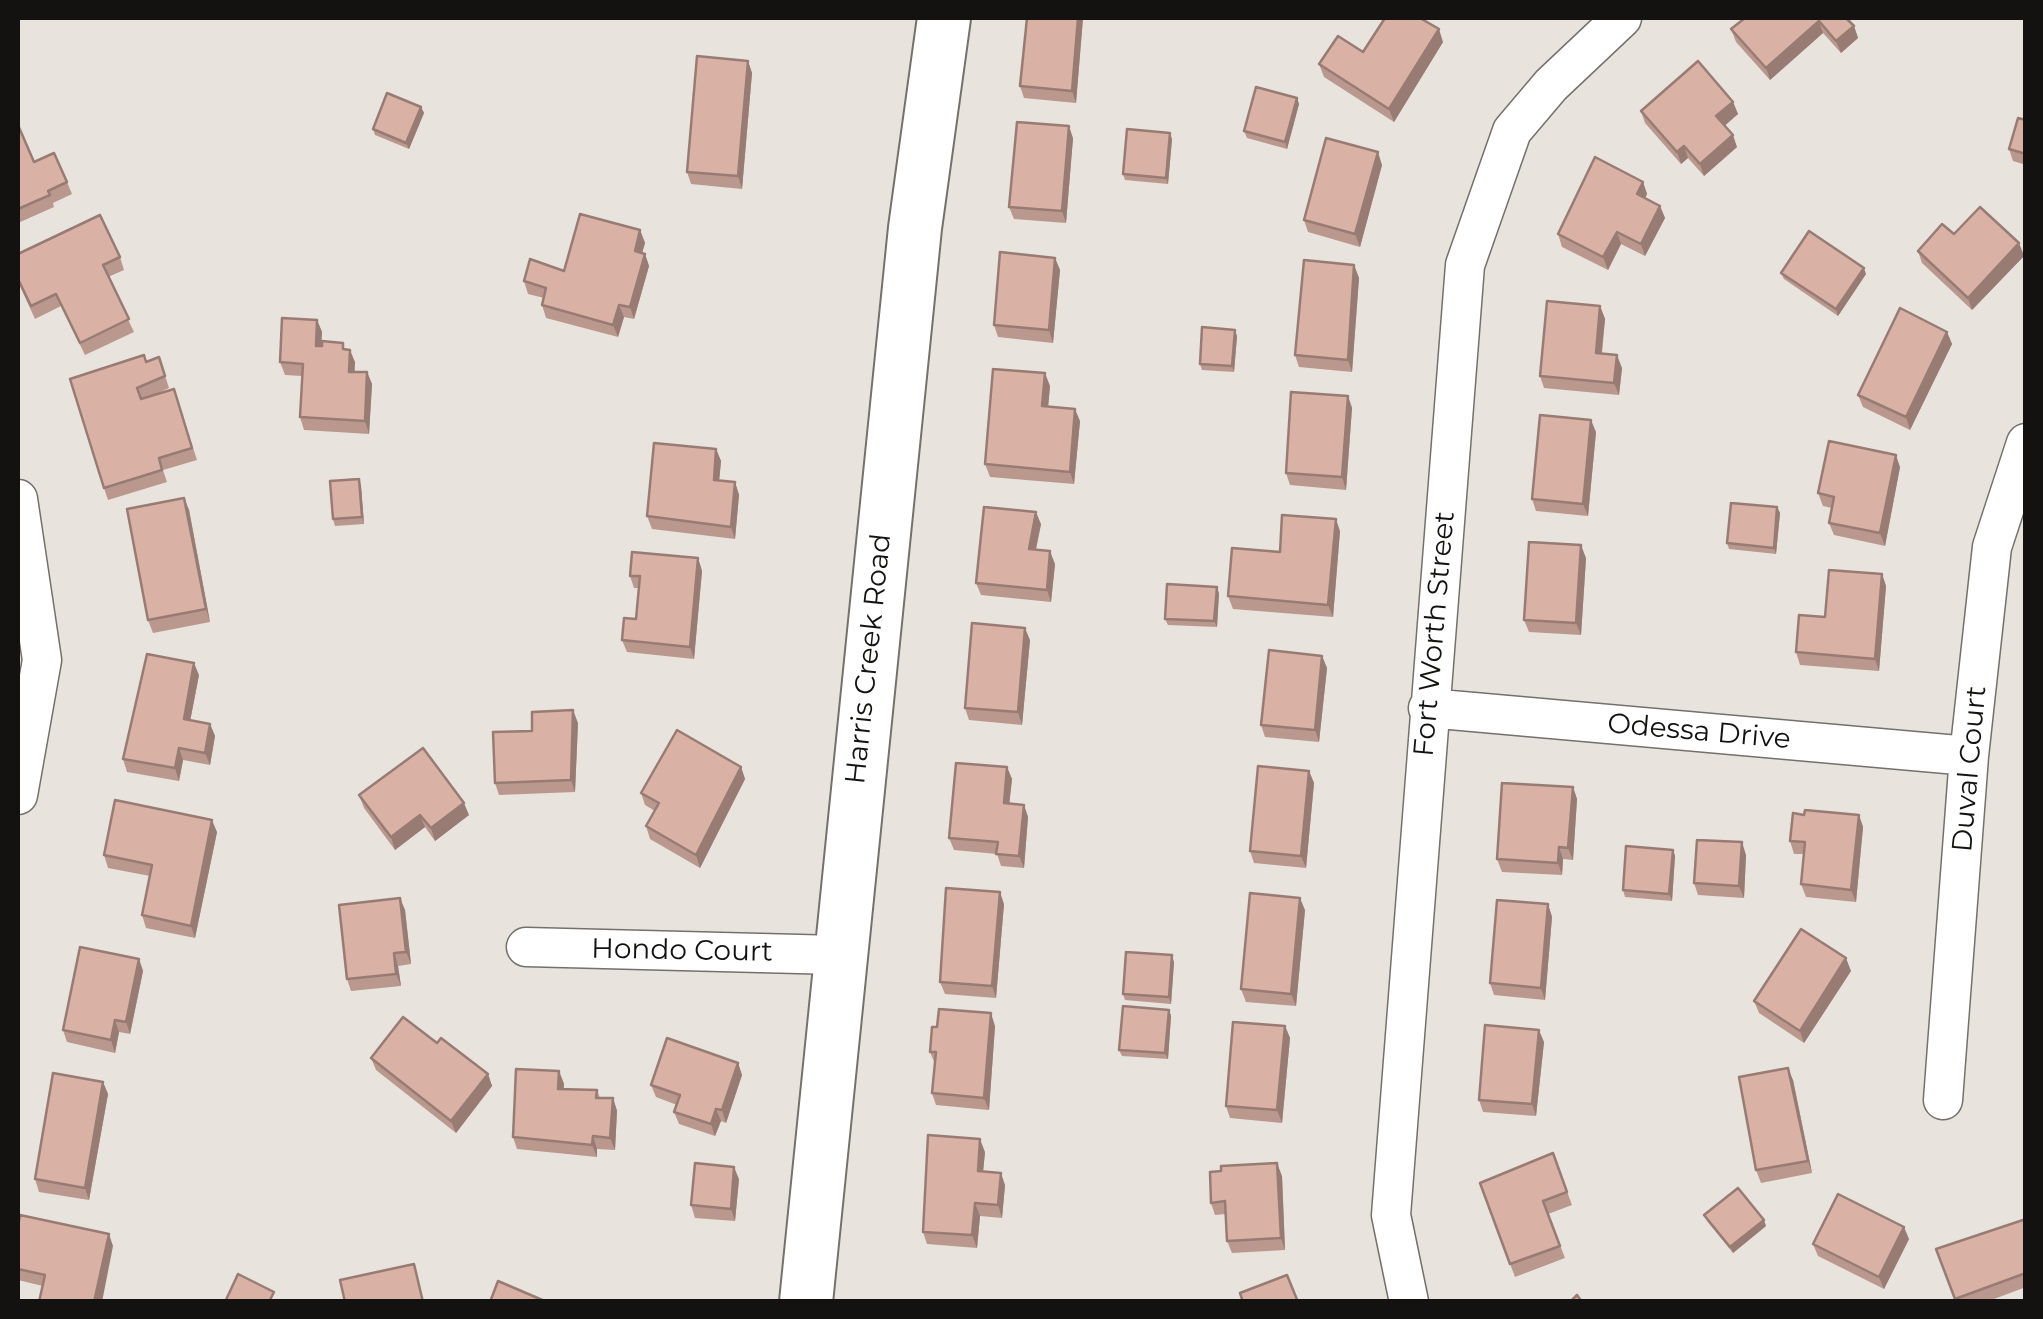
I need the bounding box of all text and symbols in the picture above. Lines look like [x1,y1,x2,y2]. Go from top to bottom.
street label: Fort Worth Street [1408,510,1462,758]
street label: Harris Creek Road [839,532,899,786]
street label: Duval Court [1946,685,1994,853]
street label: Odessa Drive [1606,707,1792,757]
street label: Hondo Court [591,933,773,969]

